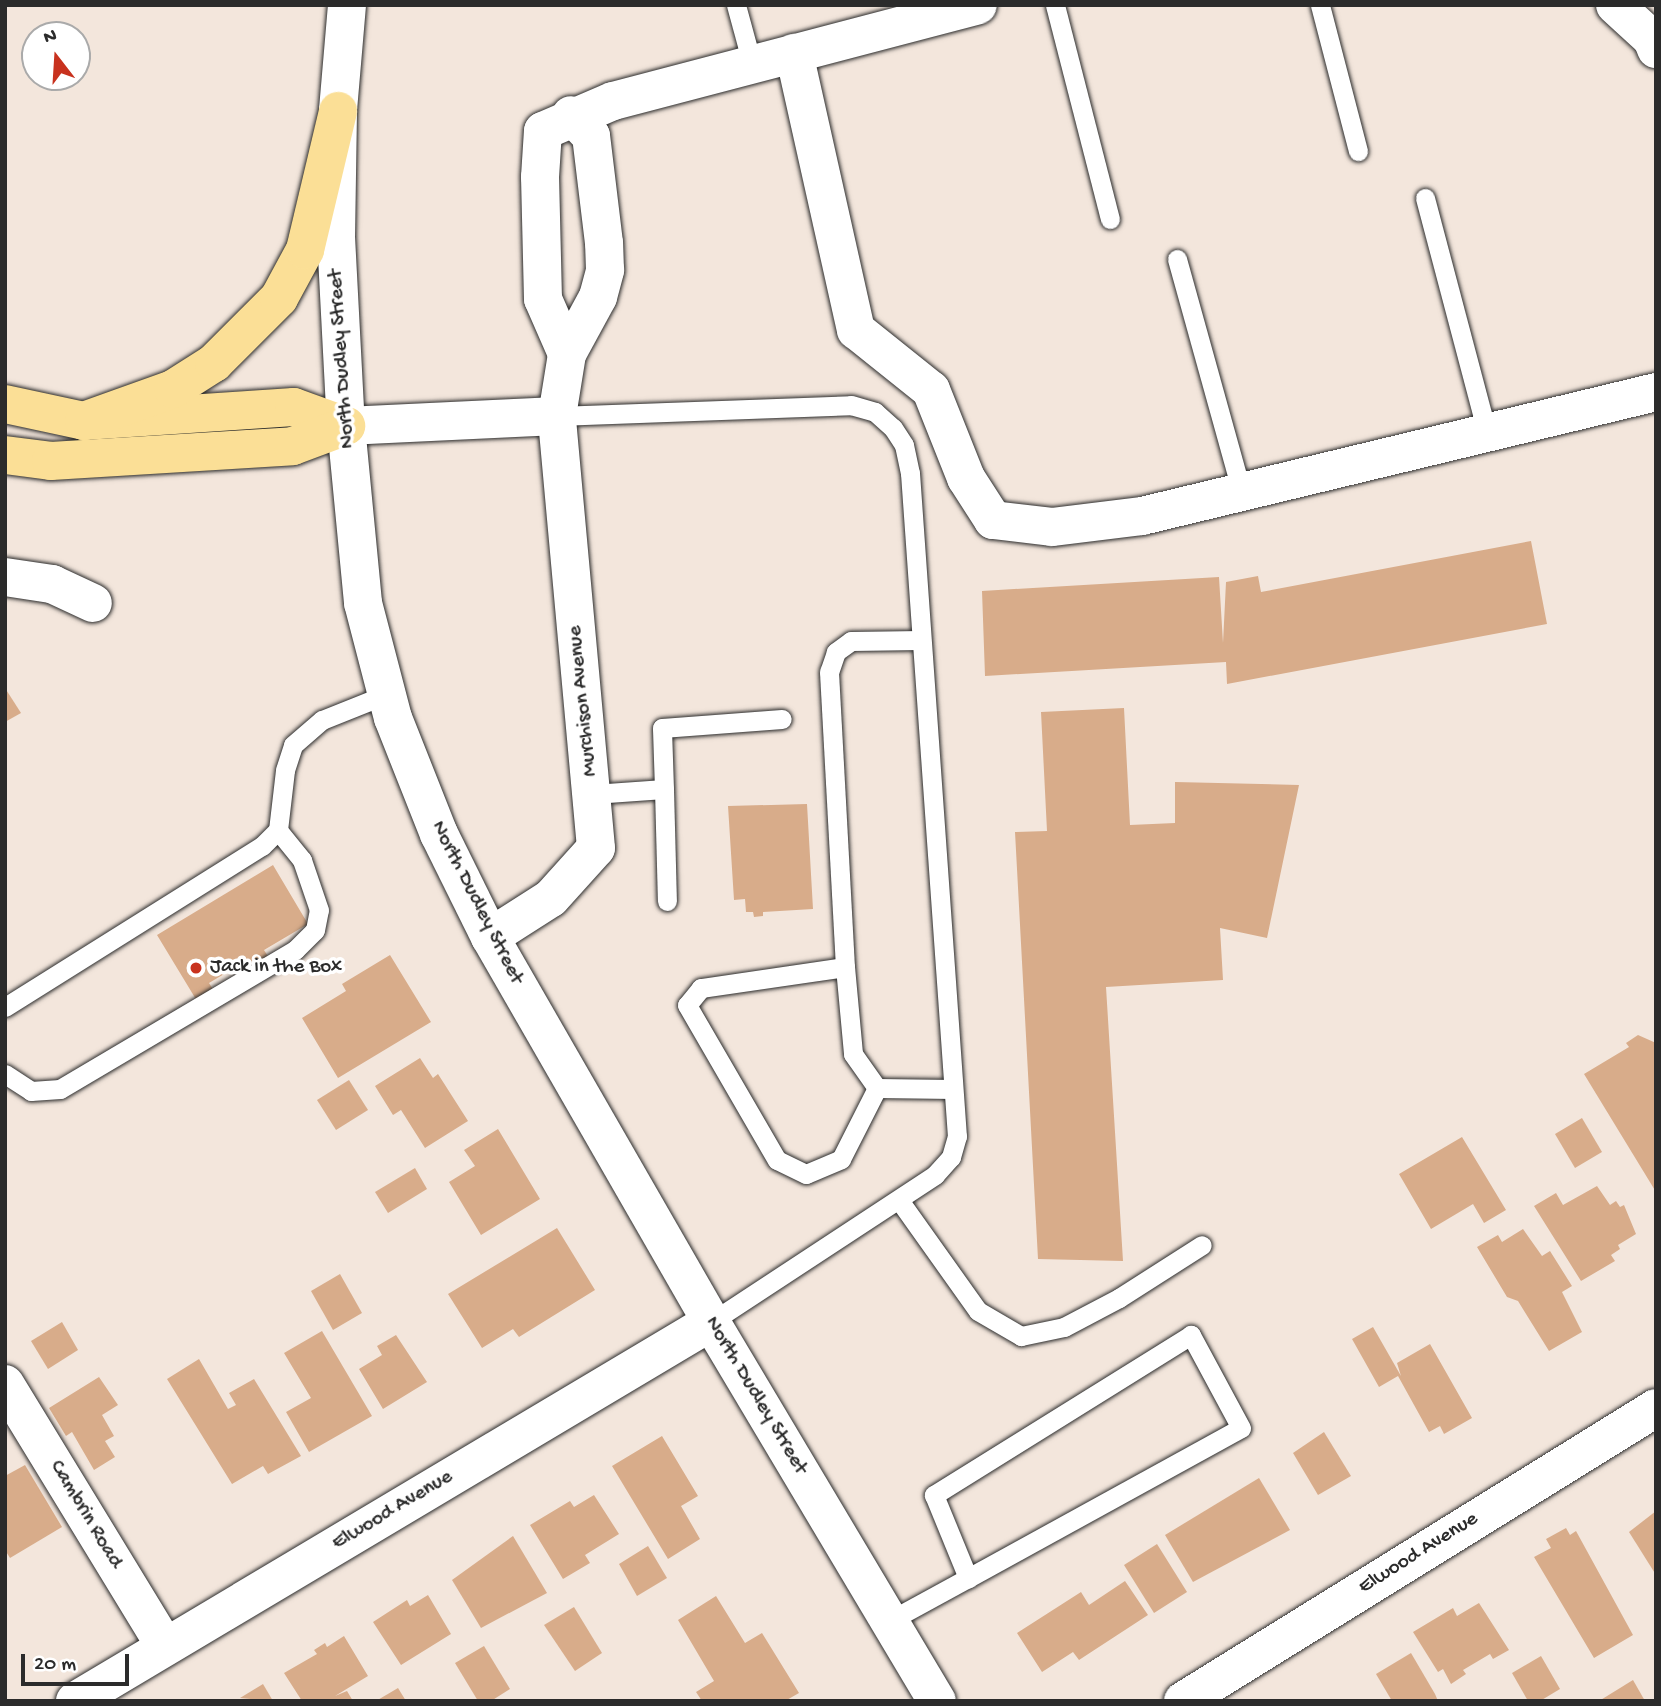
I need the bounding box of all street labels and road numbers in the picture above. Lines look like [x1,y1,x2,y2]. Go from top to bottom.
street label: North Dudley Street [324,269,362,449]
street label: Murchison Avenue [564,624,604,778]
street label: North Dudley Street [424,817,528,989]
street label: North Dudley Street [698,1313,812,1479]
street label: Cambrin Road [43,1456,127,1574]
street label: Elwood Avenue [328,1465,458,1557]
street label: Elwood Avenue [1355,1507,1483,1601]

